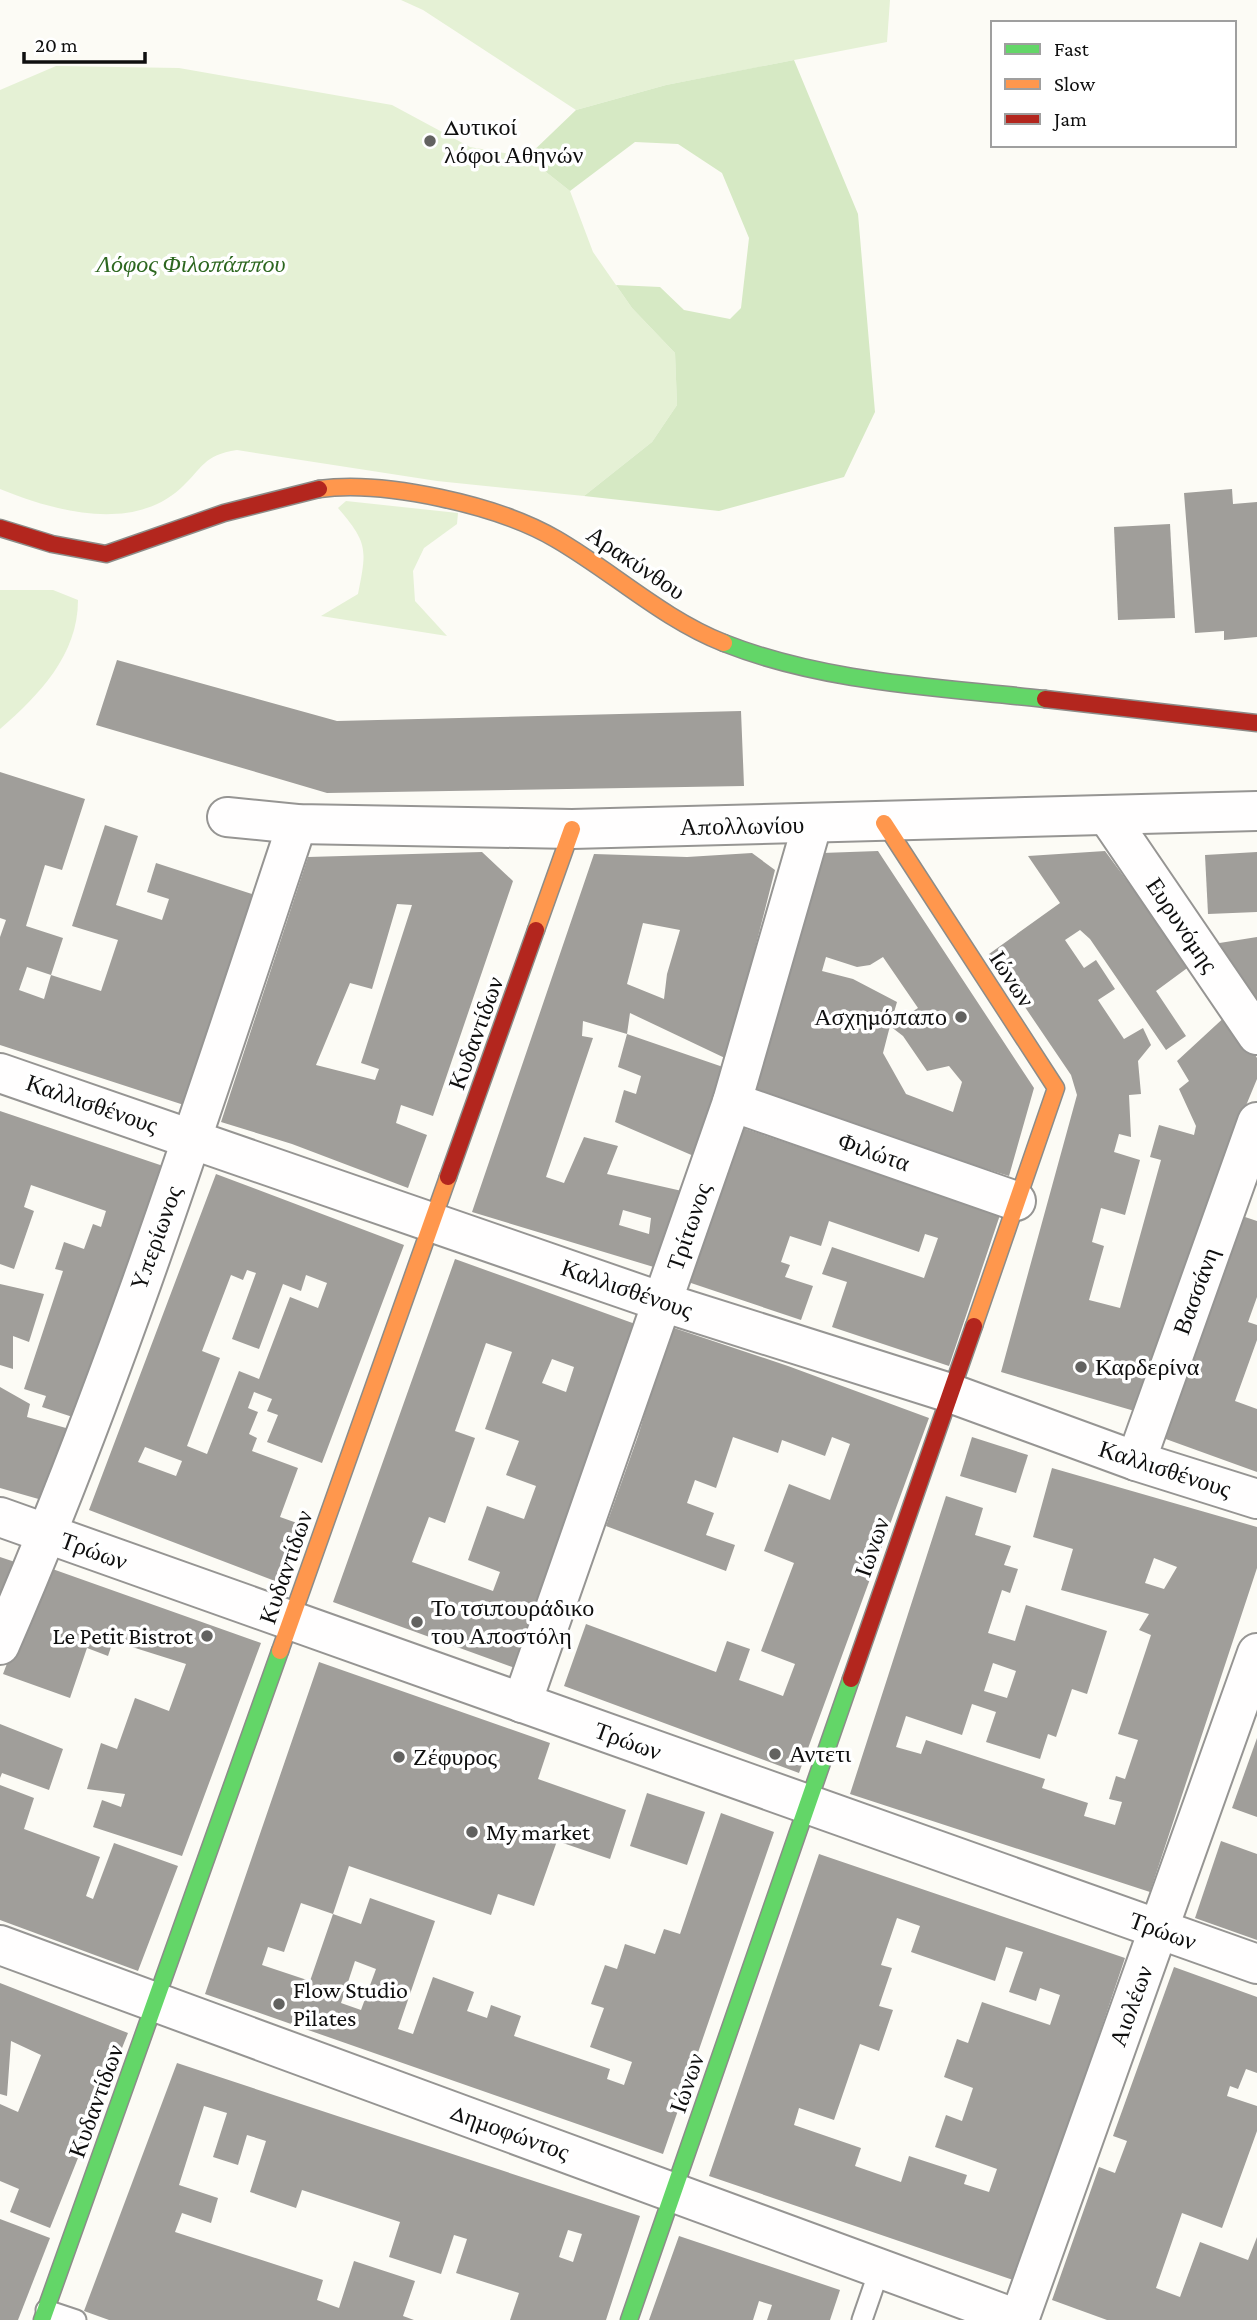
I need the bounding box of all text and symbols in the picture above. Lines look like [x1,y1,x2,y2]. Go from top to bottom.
scale bar [24,21,145,65]
legend [991,21,1236,147]
text: 20 m [35,33,78,57]
text: Fast [1054,37,1090,61]
text: Slow [1054,72,1096,96]
text: Jam [1052,107,1087,131]
place label: Δυτικοί λόφοι Αθηνών [444,113,583,168]
marker: Δυτικοί λόφοι Αθηνών [422,133,438,149]
park label: Λόφος Φιλοπάππου [94,250,286,277]
street label: Αρακύνθου [582,520,690,605]
street label: Απολλωνίου [679,811,804,840]
street label: Ευρυνόμης [1141,872,1224,978]
street label: Ιώνων [984,946,1041,1012]
street label: Κυδαντίδων [443,973,508,1093]
place label: Ασχημόπαπο [814,1003,947,1030]
marker: Ασχημόπαπο [953,1009,969,1025]
street label: Καλλισθένους [23,1068,162,1139]
street label: Φιλώτα [835,1127,914,1176]
street label: Τρίτωνος [661,1179,716,1274]
street label: Υπερίωνος [124,1182,187,1294]
street label: Βασσάνη [1167,1244,1224,1338]
street label: Καλλισθένους [558,1253,697,1324]
place label: Καρδερίνα [1095,1353,1200,1380]
marker: Καρδερίνα [1073,1359,1089,1375]
street label: Καλλισθένους [1096,1434,1235,1503]
street label: Κυδαντίδων [254,1507,318,1627]
street label: Ιώνων [849,1513,894,1580]
street label: Τρώων [57,1526,131,1575]
place label: Το τσιπουράδικο του Αποστόλη [431,1594,594,1649]
marker: Το τσιπουράδικο του Αποστόλη [409,1614,425,1630]
place label: Le Petit Bistrot [53,1622,194,1649]
marker: Le Petit Bistrot [199,1628,215,1644]
street label: Τρώων [591,1716,665,1765]
place label: Αντετι [789,1740,852,1767]
place label: Ζέφυρος [413,1743,497,1770]
marker: Αντετι [767,1746,783,1762]
marker: Ζέφυρος [391,1749,407,1765]
place label: My market [486,1818,591,1845]
marker: My market [464,1824,480,1840]
street label: Τρώων [1126,1906,1200,1955]
street label: Αιολέων [1103,1962,1158,2050]
place label: Flow Studio Pilates [293,1976,408,2031]
marker: Flow Studio Pilates [271,1996,287,2012]
street label: Κυδαντίδων [63,2041,128,2161]
street label: Ιώνων [664,2049,709,2116]
street label: Δημοφώντος [447,2098,574,2166]

